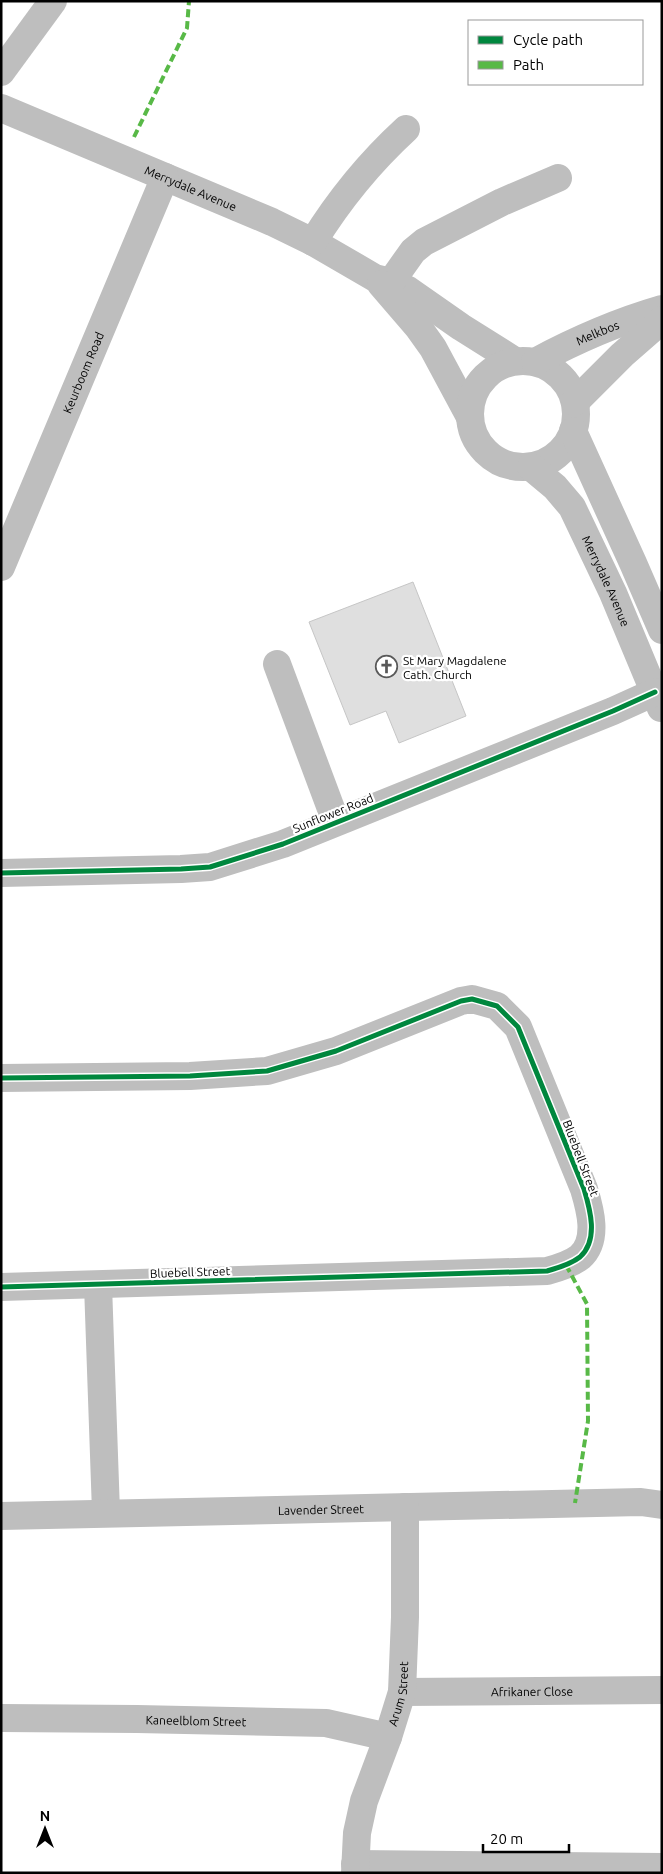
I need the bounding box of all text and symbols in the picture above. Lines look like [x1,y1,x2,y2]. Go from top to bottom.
legend [468,20,643,85]
text: Cycle path [513,31,583,48]
text: Path [513,56,544,73]
street label: Merrydale Avenue [143,163,239,213]
street label: Melkbos [574,318,621,347]
street label: Keurboom Road [60,330,106,415]
street label: Merrydale Avenue [580,533,633,628]
place label: St Mary Magdalene Cath. Church [403,654,507,681]
church icon: St Mary Magdalene Cath. Church [375,655,399,679]
street label: Sunflower Road [291,791,375,835]
street label: Bluebell Street [561,1118,602,1198]
street label: Bluebell Street [150,1264,231,1280]
street label: Lavender Street [278,1502,364,1516]
street label: Arum Street [385,1661,410,1728]
street label: Afrikaner Close [491,1684,573,1698]
street label: Kaneelblom Street [146,1713,247,1728]
north arrow [20,1804,70,1854]
text: N [40,1808,50,1824]
scale bar [483,1822,569,1854]
text: 20 m [490,1830,523,1847]

